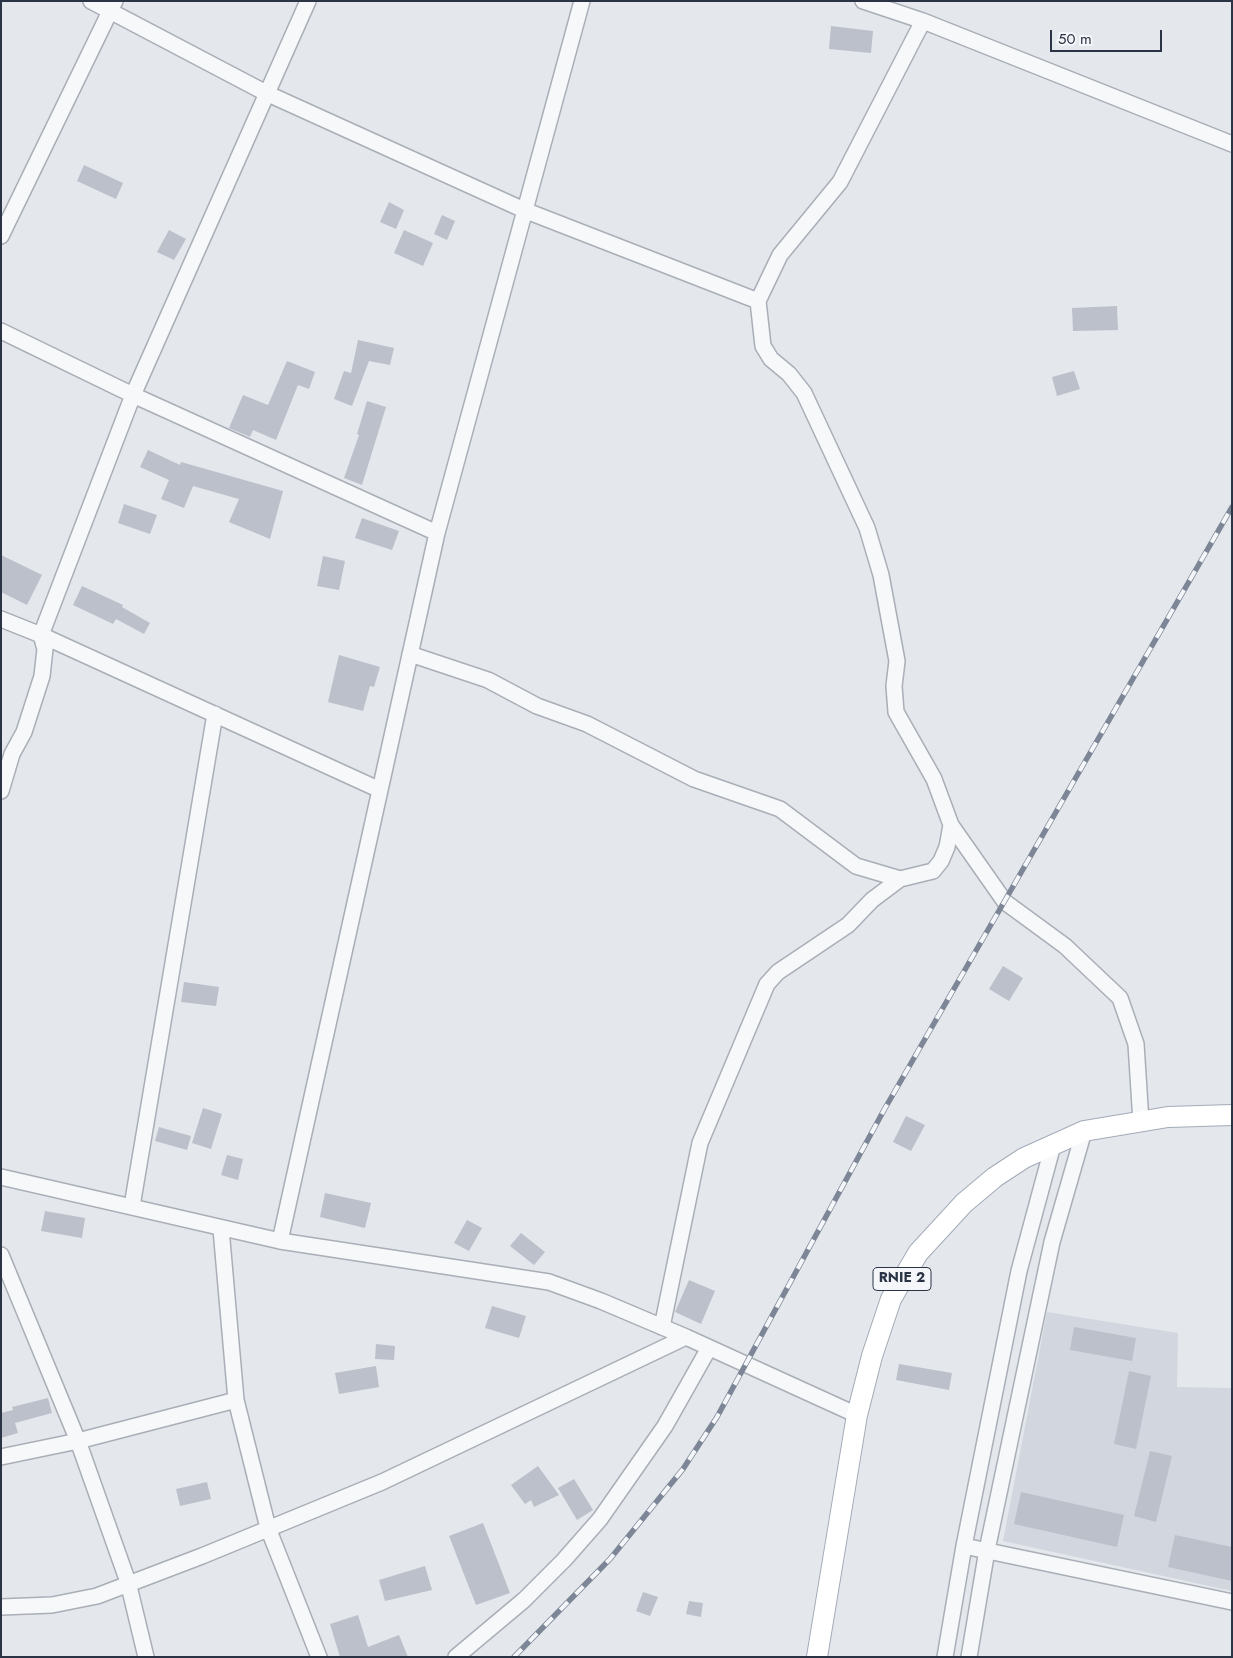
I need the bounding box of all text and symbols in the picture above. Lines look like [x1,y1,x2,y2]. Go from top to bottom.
scale bar [1053,20,1166,52]
text: 50 m [1058,28,1092,50]
road number: RNIE 2 [873,1268,931,1290]

